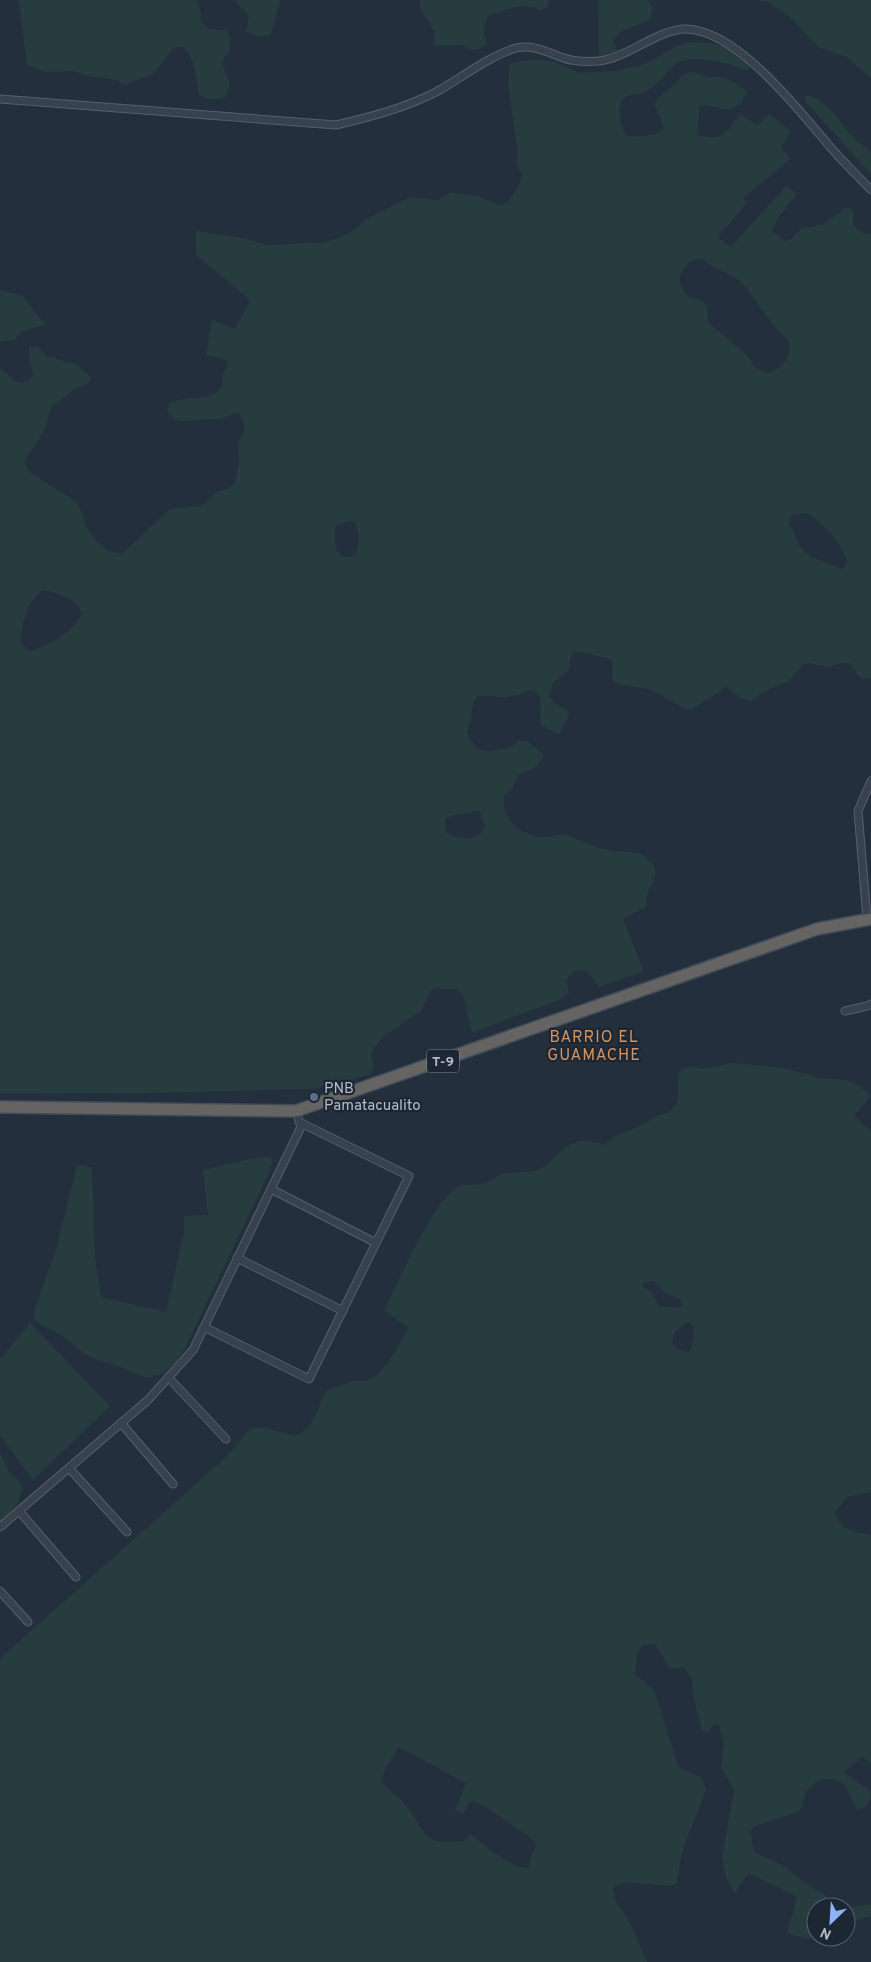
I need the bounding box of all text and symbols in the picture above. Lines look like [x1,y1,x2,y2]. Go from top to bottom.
district label: BARRIO EL GUAMACHE [547,1028,641,1066]
road number: T-9 [427,1050,459,1072]
place label: PNB Pamatacualito [324,1080,421,1116]
marker: PNB Pamatacualito [308,1091,320,1103]
north arrow [806,1897,856,1947]
text: N [818,1923,834,1942]

